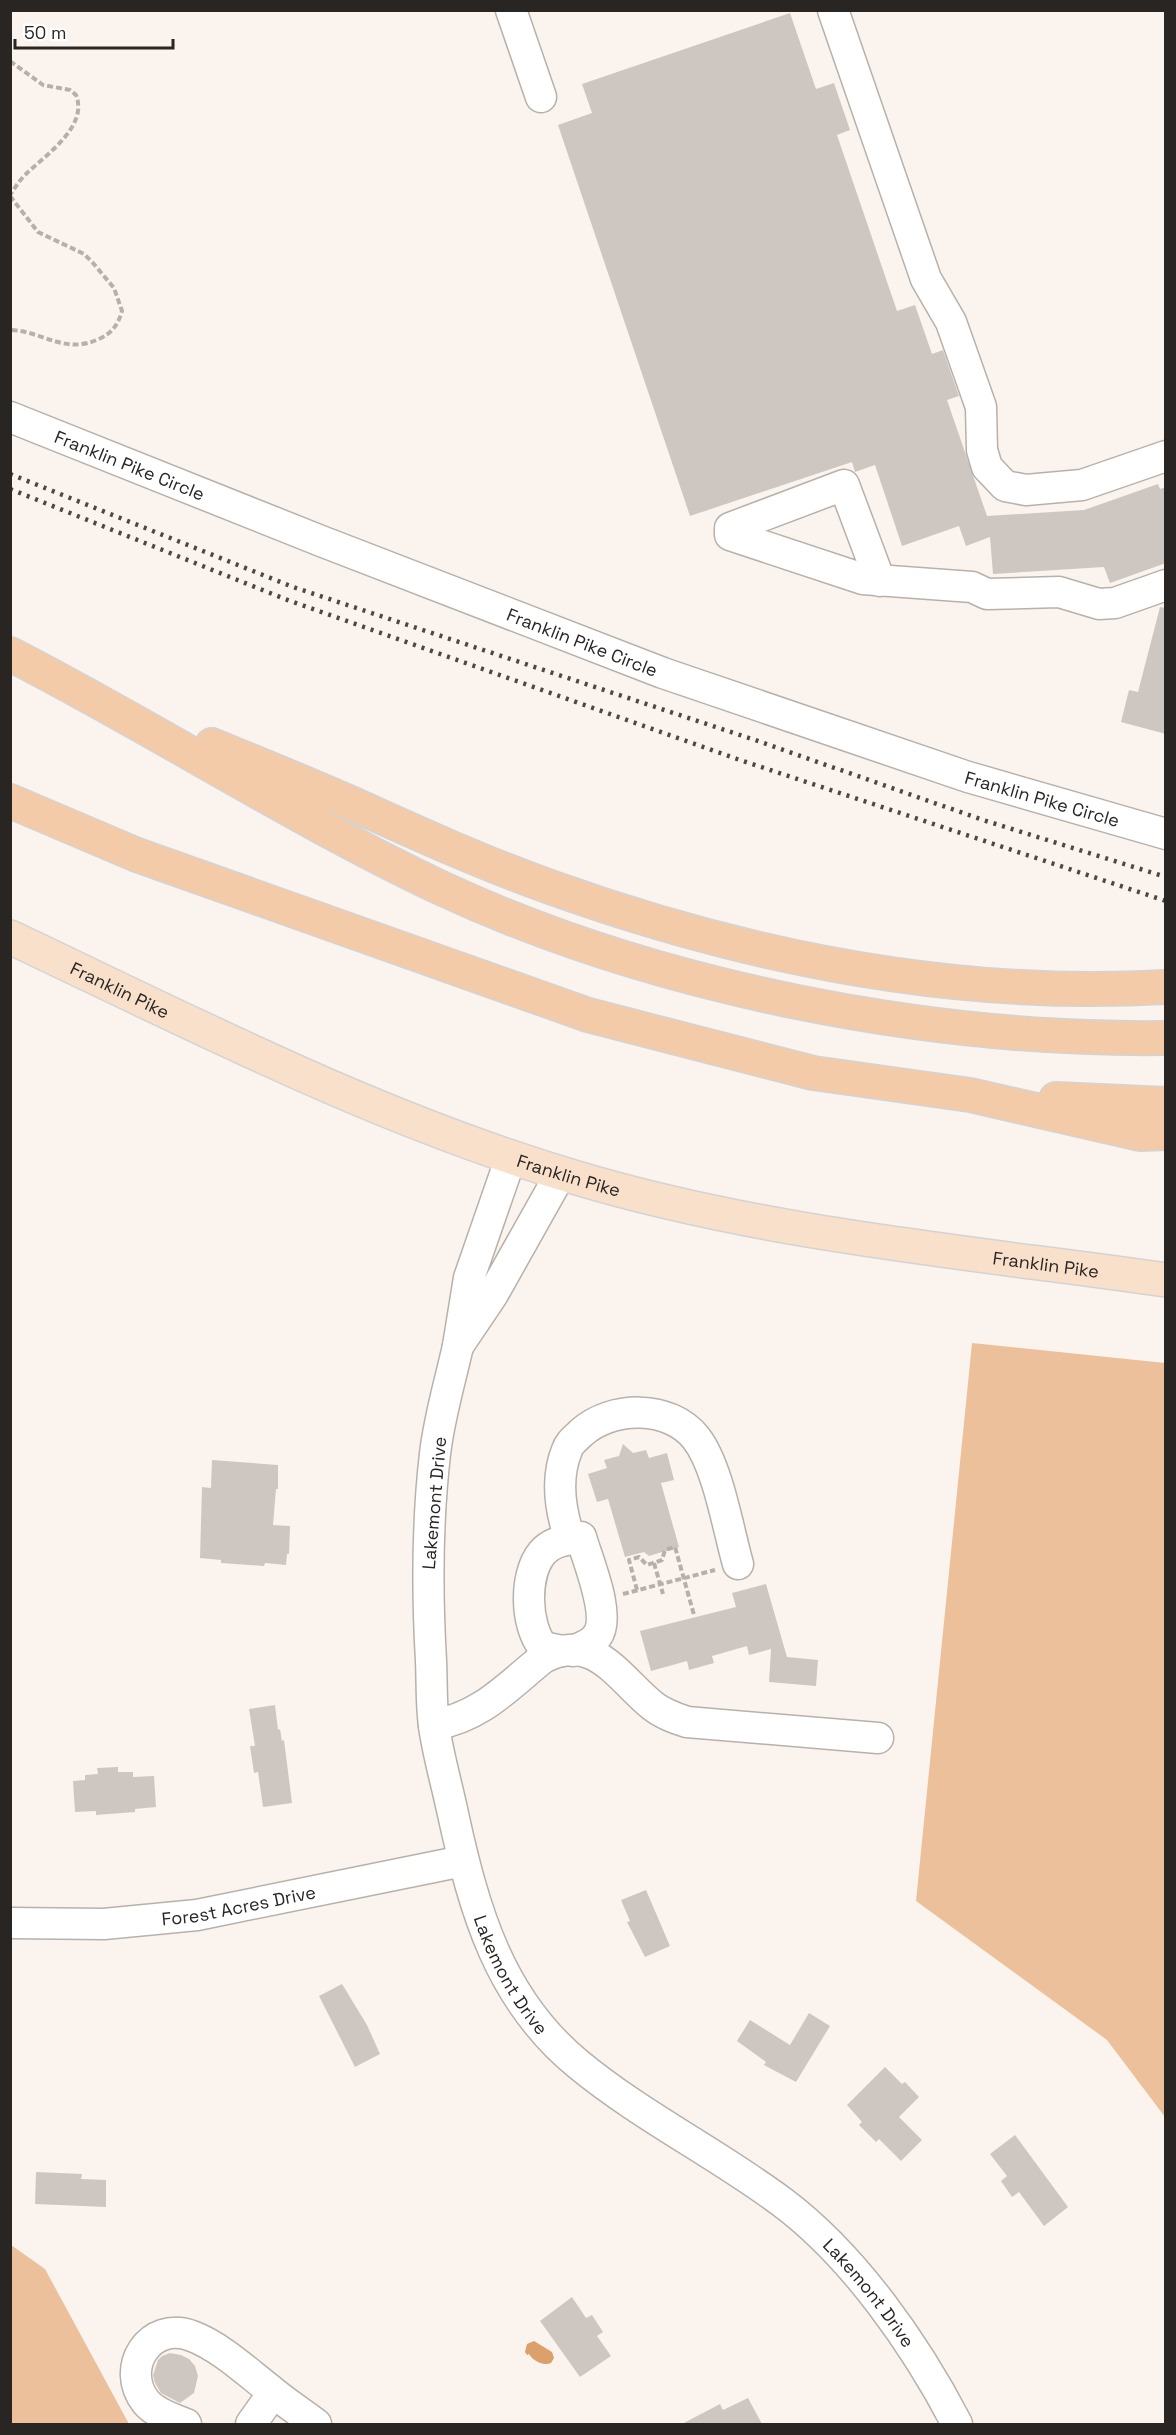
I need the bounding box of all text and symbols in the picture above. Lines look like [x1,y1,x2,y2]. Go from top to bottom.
scale bar [15,12,172,50]
text: 50 m [24,21,66,44]
street label: Franklin Pike Circle [51,424,208,505]
street label: Franklin Pike Circle [504,602,661,681]
street label: Franklin Pike Circle [962,765,1122,832]
street label: Franklin Pike [67,956,173,1023]
street label: Franklin Pike [514,1148,623,1201]
street label: Franklin Pike [991,1246,1100,1282]
street label: Lakemont Drive [417,1436,451,1570]
street label: Forest Acres Drive [160,1880,318,1930]
street label: Lakemont Drive [469,1912,553,2039]
street label: Lakemont Drive [819,2233,920,2351]

